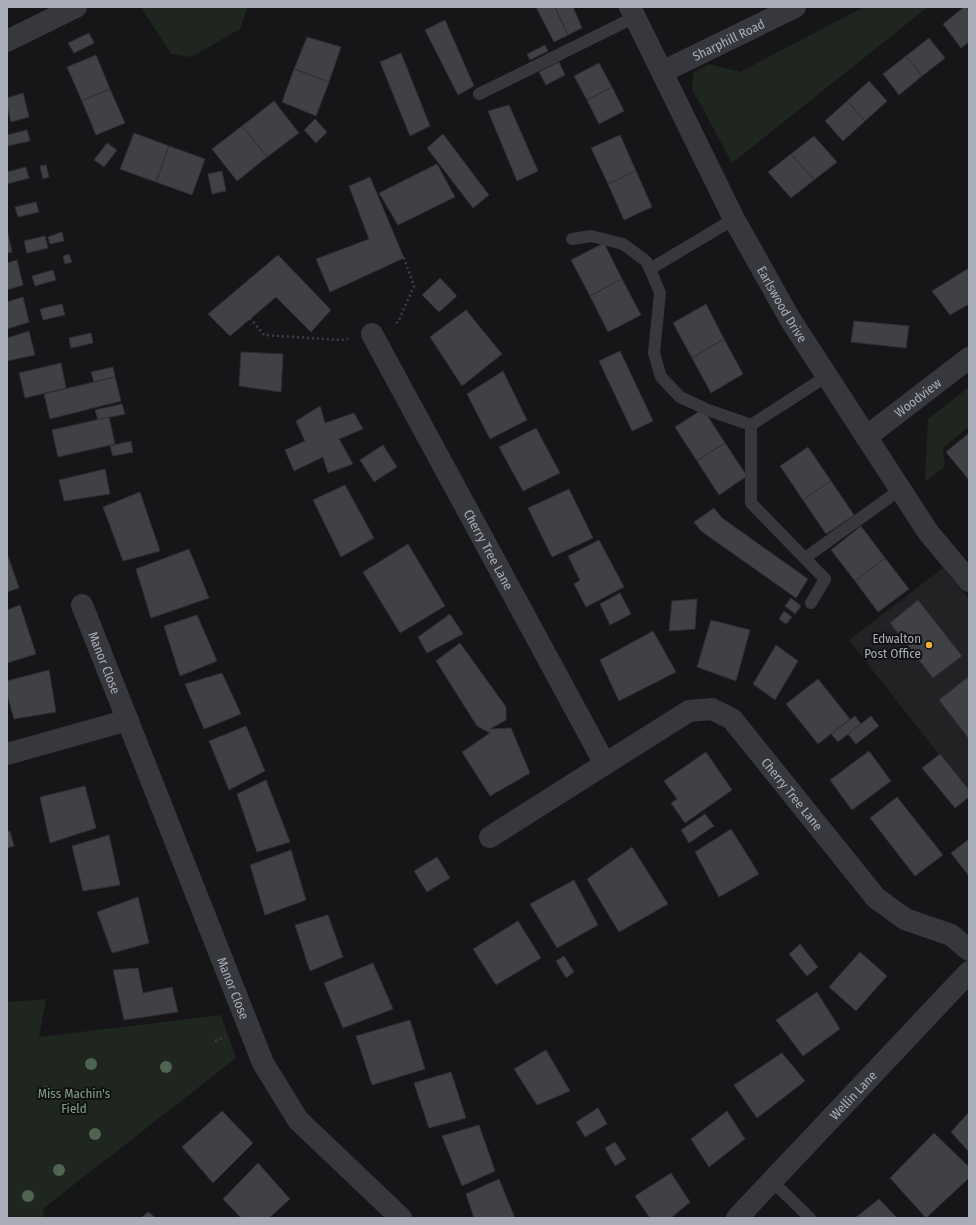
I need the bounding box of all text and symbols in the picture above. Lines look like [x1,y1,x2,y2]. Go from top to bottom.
street label: Sharphill Road [690,16,767,63]
street label: Earlswood Drive [754,263,810,345]
street label: Woodview [891,375,944,420]
street label: Cherry Tree Lane [461,507,516,592]
street label: Manor Close [86,629,124,696]
place label: Edwalton Post Office [864,631,921,661]
marker: Edwalton Post Office [924,640,934,650]
street label: Cherry Tree Lane [759,755,826,833]
street label: Manor Close [214,955,252,1021]
street label: Wellin Lane [826,1068,879,1123]
park label: Miss Machin's Field [38,1086,111,1116]

